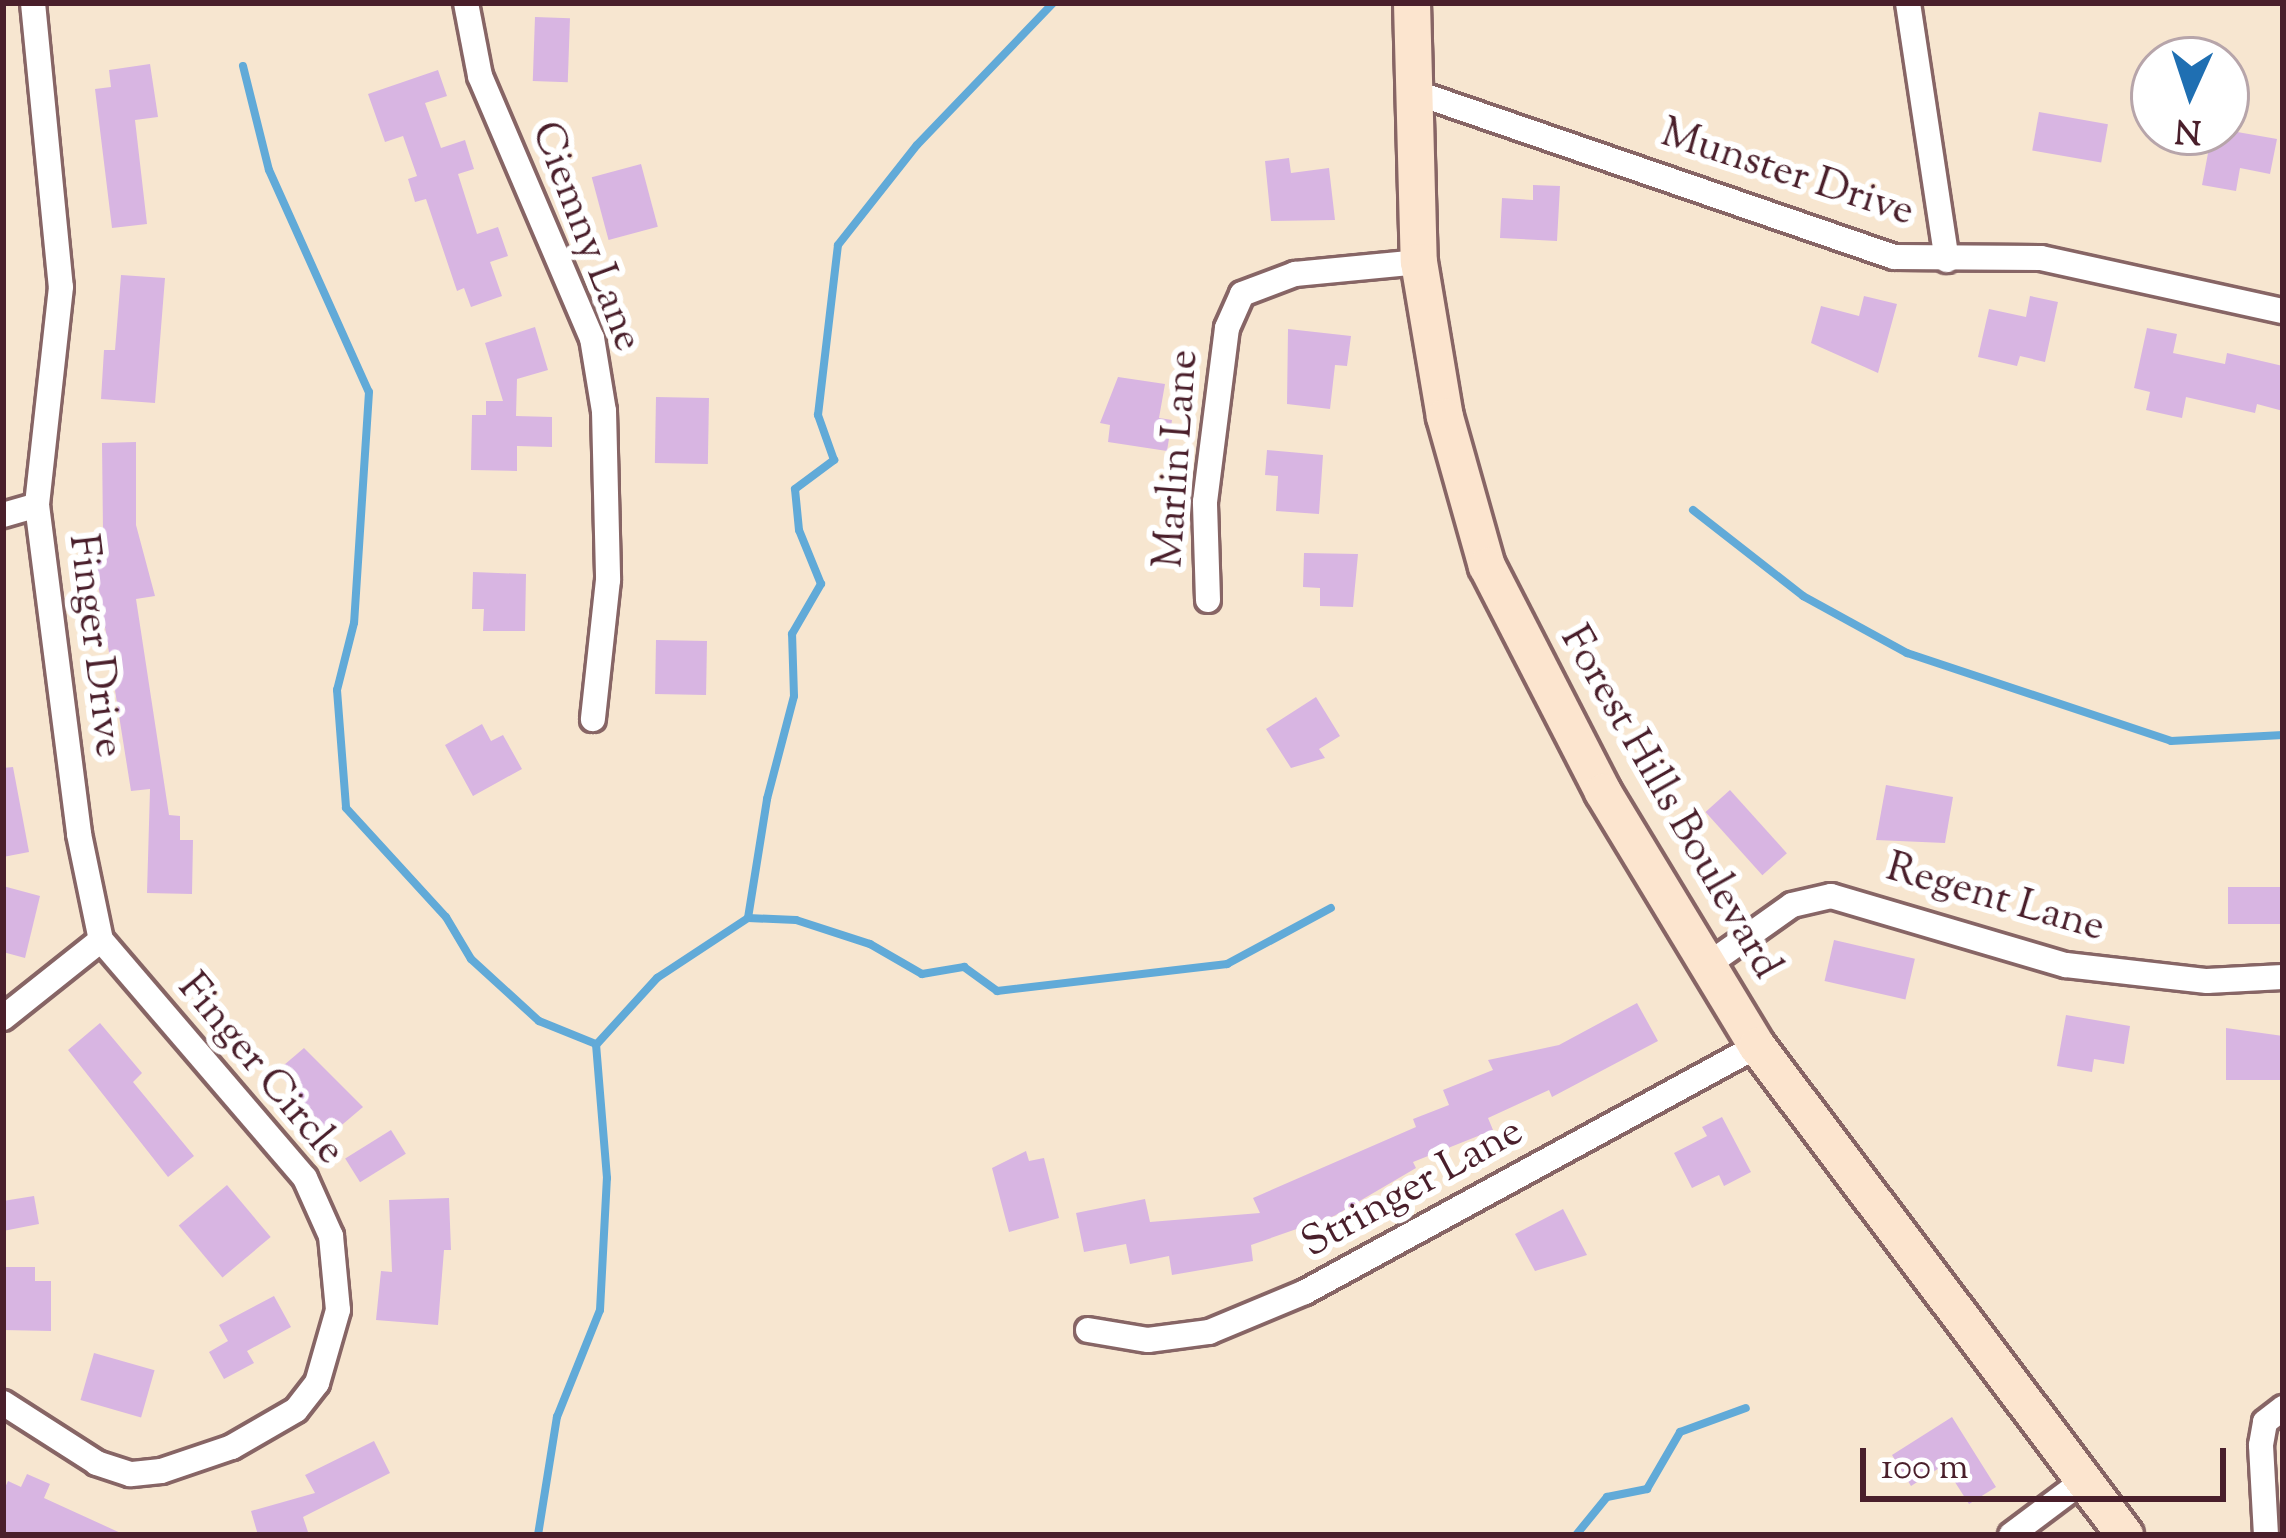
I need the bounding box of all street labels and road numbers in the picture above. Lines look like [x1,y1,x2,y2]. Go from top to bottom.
street label: Munster Drive [1654,109,1920,239]
street label: Ciemny Lane [518,115,652,359]
street label: Marlin Lane [1145,348,1211,570]
street label: Finger Drive [55,531,133,761]
street label: Forest Hills Boulevard [1547,618,1791,988]
street label: Regent Lane [1880,844,2110,954]
street label: Finger Circle [166,964,354,1176]
street label: Stringer Lane [1294,1108,1532,1270]

